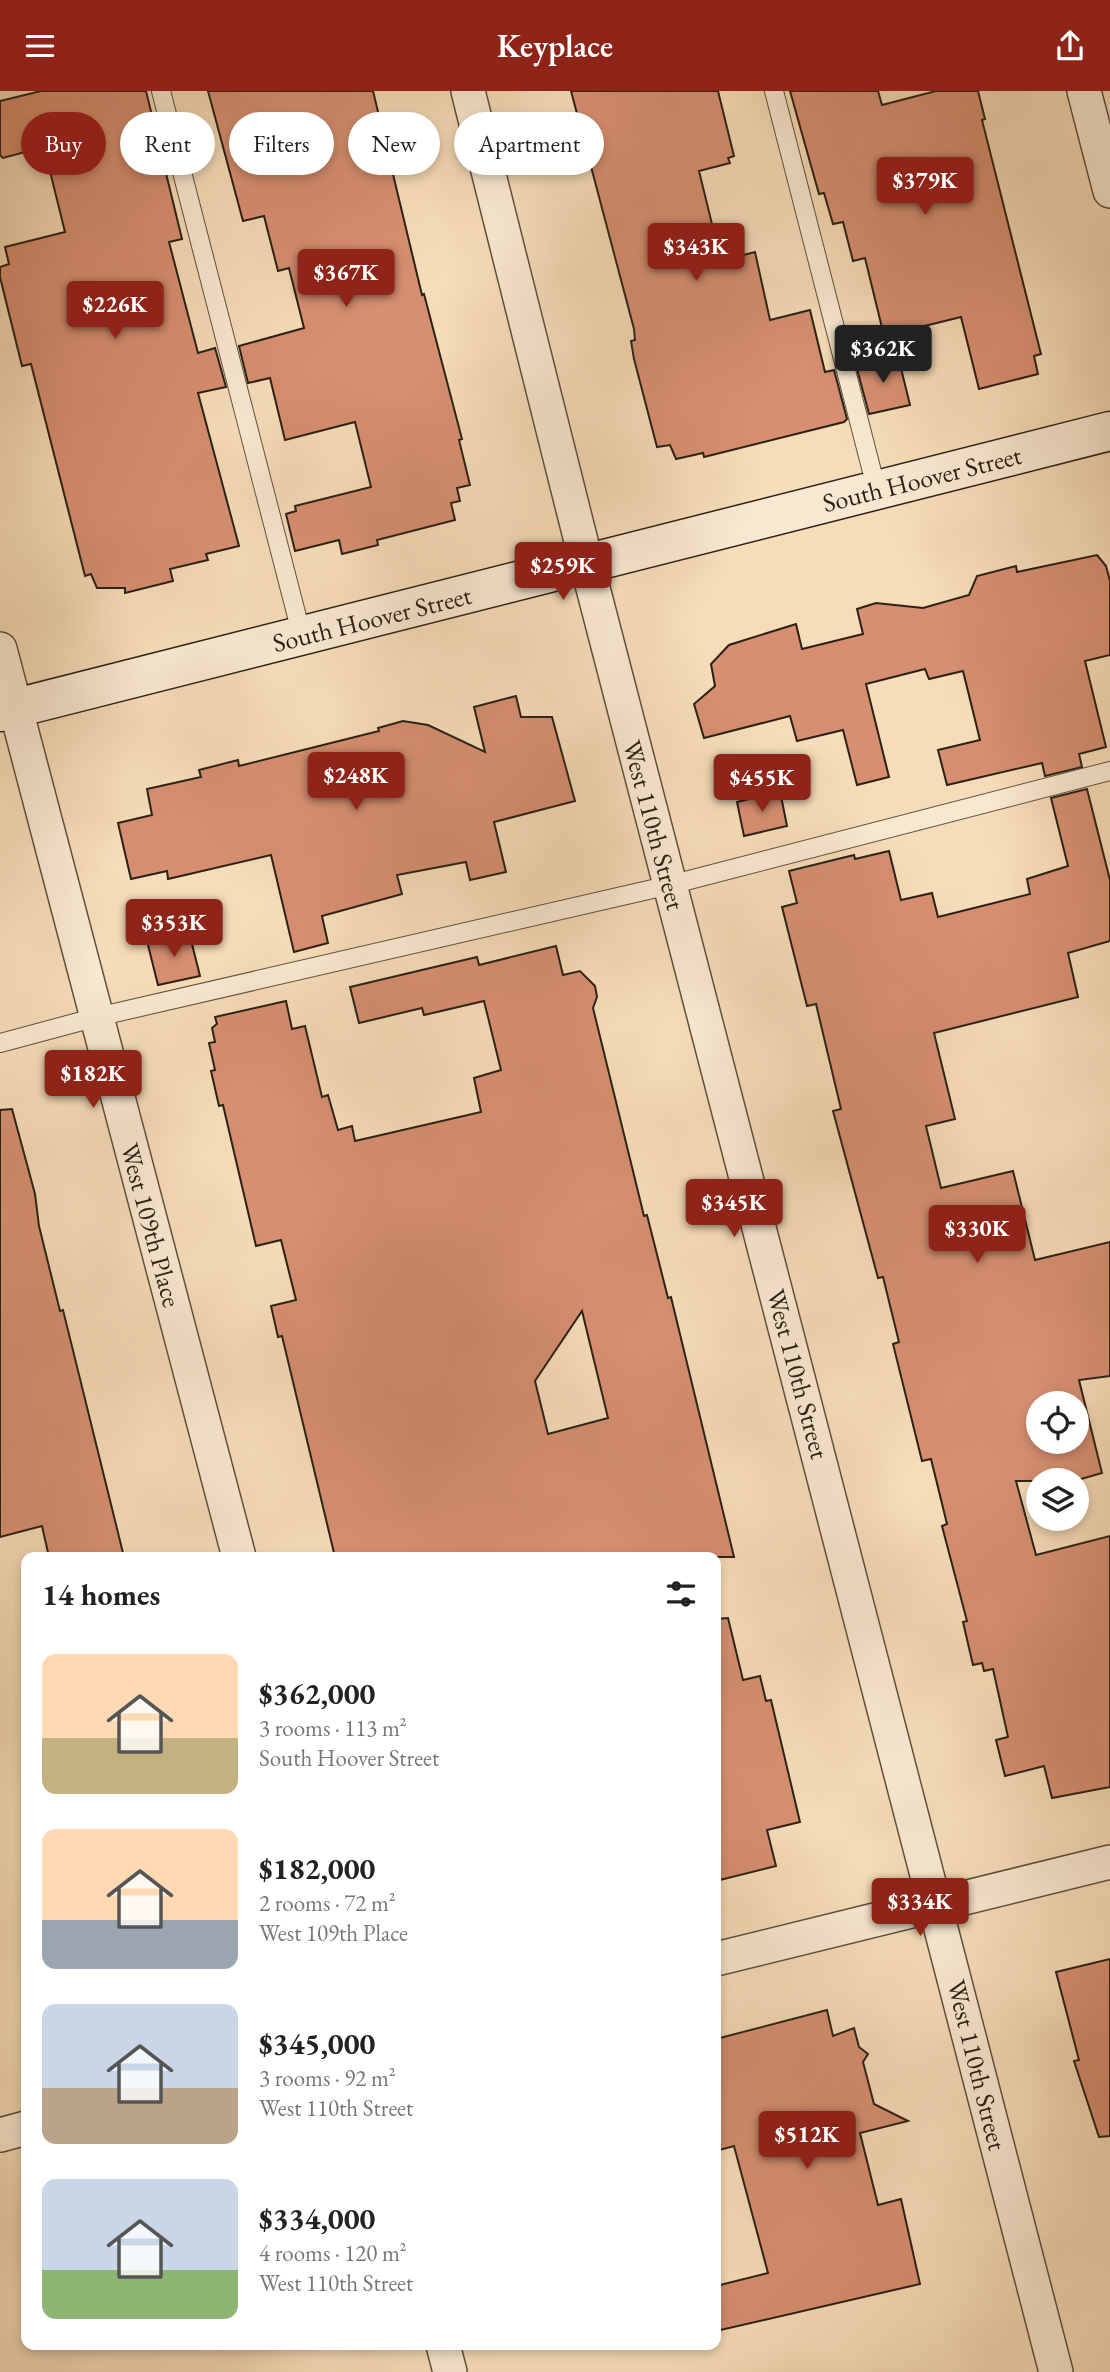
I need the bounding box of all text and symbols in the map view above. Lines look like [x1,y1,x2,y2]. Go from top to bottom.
text: Keyplace [497,25,613,67]
icon: menu [21,27,59,65]
icon: share [1051,27,1089,65]
chip: Buy [21,112,106,175]
chip: Rent [120,112,215,175]
chip: Filters [229,112,334,175]
chip: New [348,112,440,175]
chip: Apartment [454,112,604,175]
pin: $379K [876,157,974,217]
text: $379K [893,165,957,195]
pin: $343K [647,223,745,283]
text: $343K [664,231,728,261]
pin: $367K [297,249,395,309]
text: $367K [314,257,378,287]
pin: $226K [66,281,164,341]
text: $226K [83,289,147,319]
pin: $362K [834,325,932,385]
text: $362K [851,333,915,363]
street label: South Hoover Street [819,438,1025,520]
pin: $259K [514,543,612,602]
text: $259K [531,550,595,580]
street label: South Hoover Street [269,578,475,660]
street label: West 110th Street [615,736,693,914]
pin: $248K [307,753,405,812]
pin: $455K [713,755,811,814]
text: $248K [324,760,388,790]
text: $455K [730,762,794,792]
pin: $353K [125,899,223,959]
text: $353K [142,907,206,937]
pin: $182K [44,1051,142,1110]
text: $182K [61,1058,125,1088]
street label: West 109th Place [113,1139,189,1311]
pin: $345K [685,1179,783,1239]
text: $345K [702,1187,766,1217]
pin: $330K [928,1205,1026,1265]
text: $330K [945,1213,1009,1243]
street label: West 110th Street [759,1285,837,1463]
map controls [1026,1391,1089,1531]
button: locate [1026,1391,1089,1454]
button: layers [1026,1468,1089,1531]
text: 14 homes [42,1575,160,1614]
icon: filters [662,1575,700,1613]
text: $362,000 [259,1674,375,1713]
icon: home [98,1682,182,1766]
text: 3 rooms · 113 m² [259,1713,407,1743]
text: South Hoover Street [259,1743,439,1773]
text: $182,000 [259,1849,375,1888]
icon: home [98,1857,182,1941]
pin: $334K [871,1878,969,1938]
text: $334K [888,1886,952,1916]
text: 2 rooms · 72 m² [259,1888,396,1918]
text: West 109th Place [259,1918,408,1948]
street label: West 110th Street [939,1976,1015,2154]
text: $345,000 [259,2024,375,2063]
icon: home [98,2032,182,2116]
text: 3 rooms · 92 m² [259,2063,396,2093]
text: West 110th Street [259,2093,413,2123]
pin: $512K [758,2112,856,2171]
text: $512K [775,2119,839,2149]
text: $334,000 [259,2199,375,2238]
icon: home [98,2207,182,2291]
text: 4 rooms · 120 m² [259,2238,407,2268]
text: West 110th Street [259,2268,413,2298]

